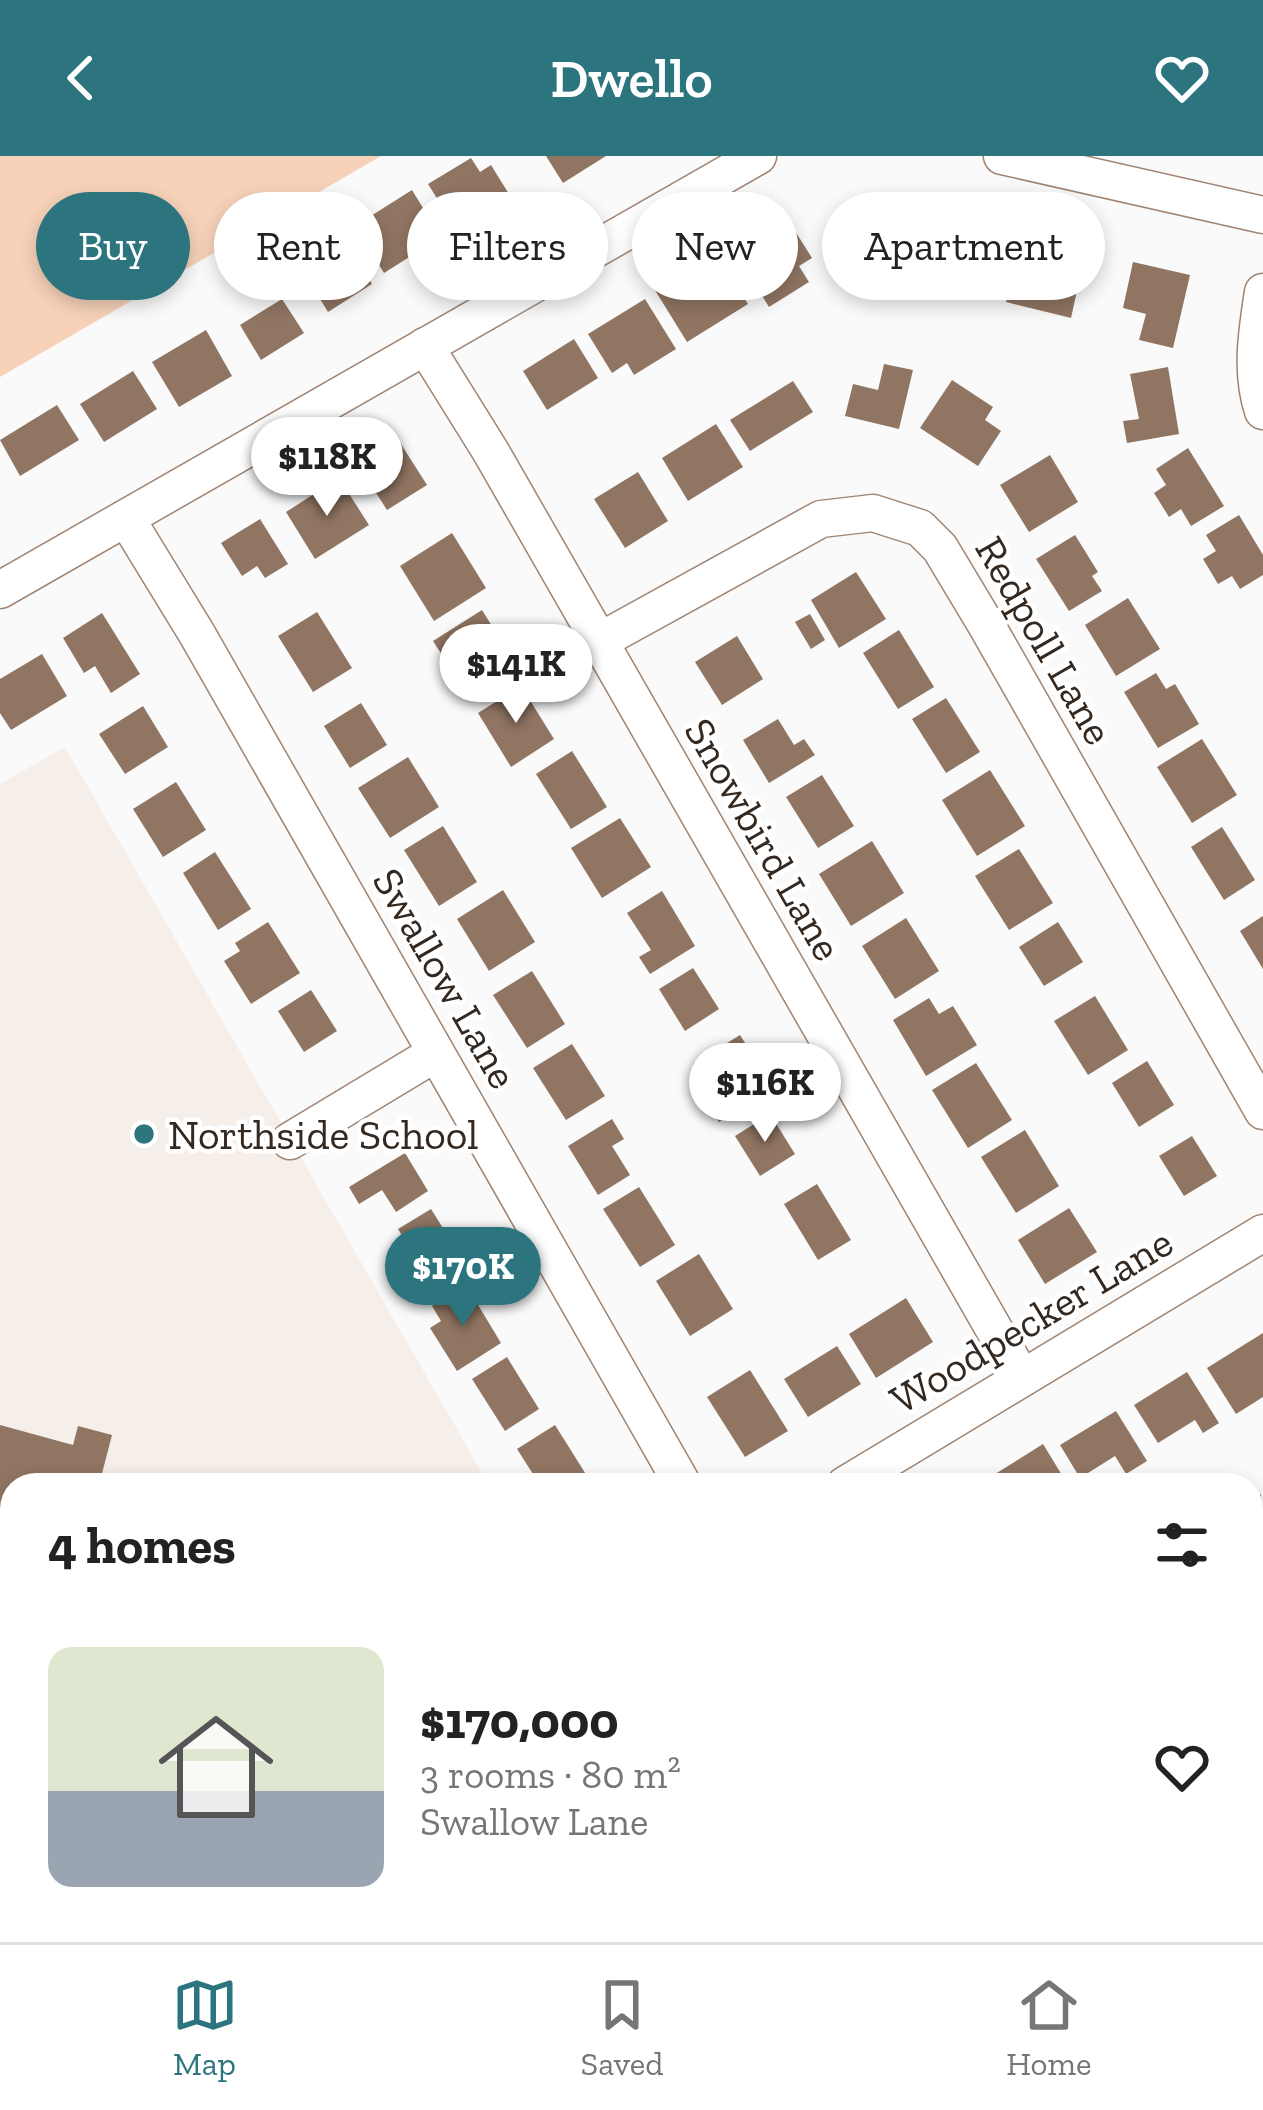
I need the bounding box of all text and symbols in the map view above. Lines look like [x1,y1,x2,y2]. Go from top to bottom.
icon: back [48,45,114,111]
icon: heart [1149,45,1215,111]
text: Dwello [550,46,713,111]
chip: Buy [36,192,190,300]
chip: Rent [214,192,383,300]
chip: Filters [407,192,608,300]
chip: New [632,192,798,300]
chip: Apartment [822,192,1105,300]
pin: $118K [243,417,411,519]
text: $118K [278,432,376,479]
street label: Redpoll Lane [965,527,1125,753]
pin: $141K [432,624,600,726]
text: $141K [466,639,566,686]
street label: Snowbird Lane [674,709,853,969]
street label: Swallow Lane [362,859,529,1097]
pin: $116K [681,1043,849,1145]
text: $116K [716,1058,814,1105]
place label: Northside School [168,1109,478,1160]
marker: Northside School [131,1121,157,1147]
street label: Woodpecker Lane [881,1216,1182,1425]
pin: $170K [379,1227,547,1329]
text: $170K [412,1242,514,1289]
icon: filters [1149,1512,1215,1578]
text: 4 homes [48,1515,236,1576]
text: $170,000 [420,1690,619,1751]
icon: home [144,1695,288,1839]
icon: heart [1149,1734,1215,1800]
text: 3 rooms · 80 m² [420,1751,681,1798]
text: Swallow Lane [420,1798,648,1845]
tab: Map [172,1972,238,2083]
tab: Saved [581,1972,663,2083]
tab: Home [1006,1972,1091,2083]

